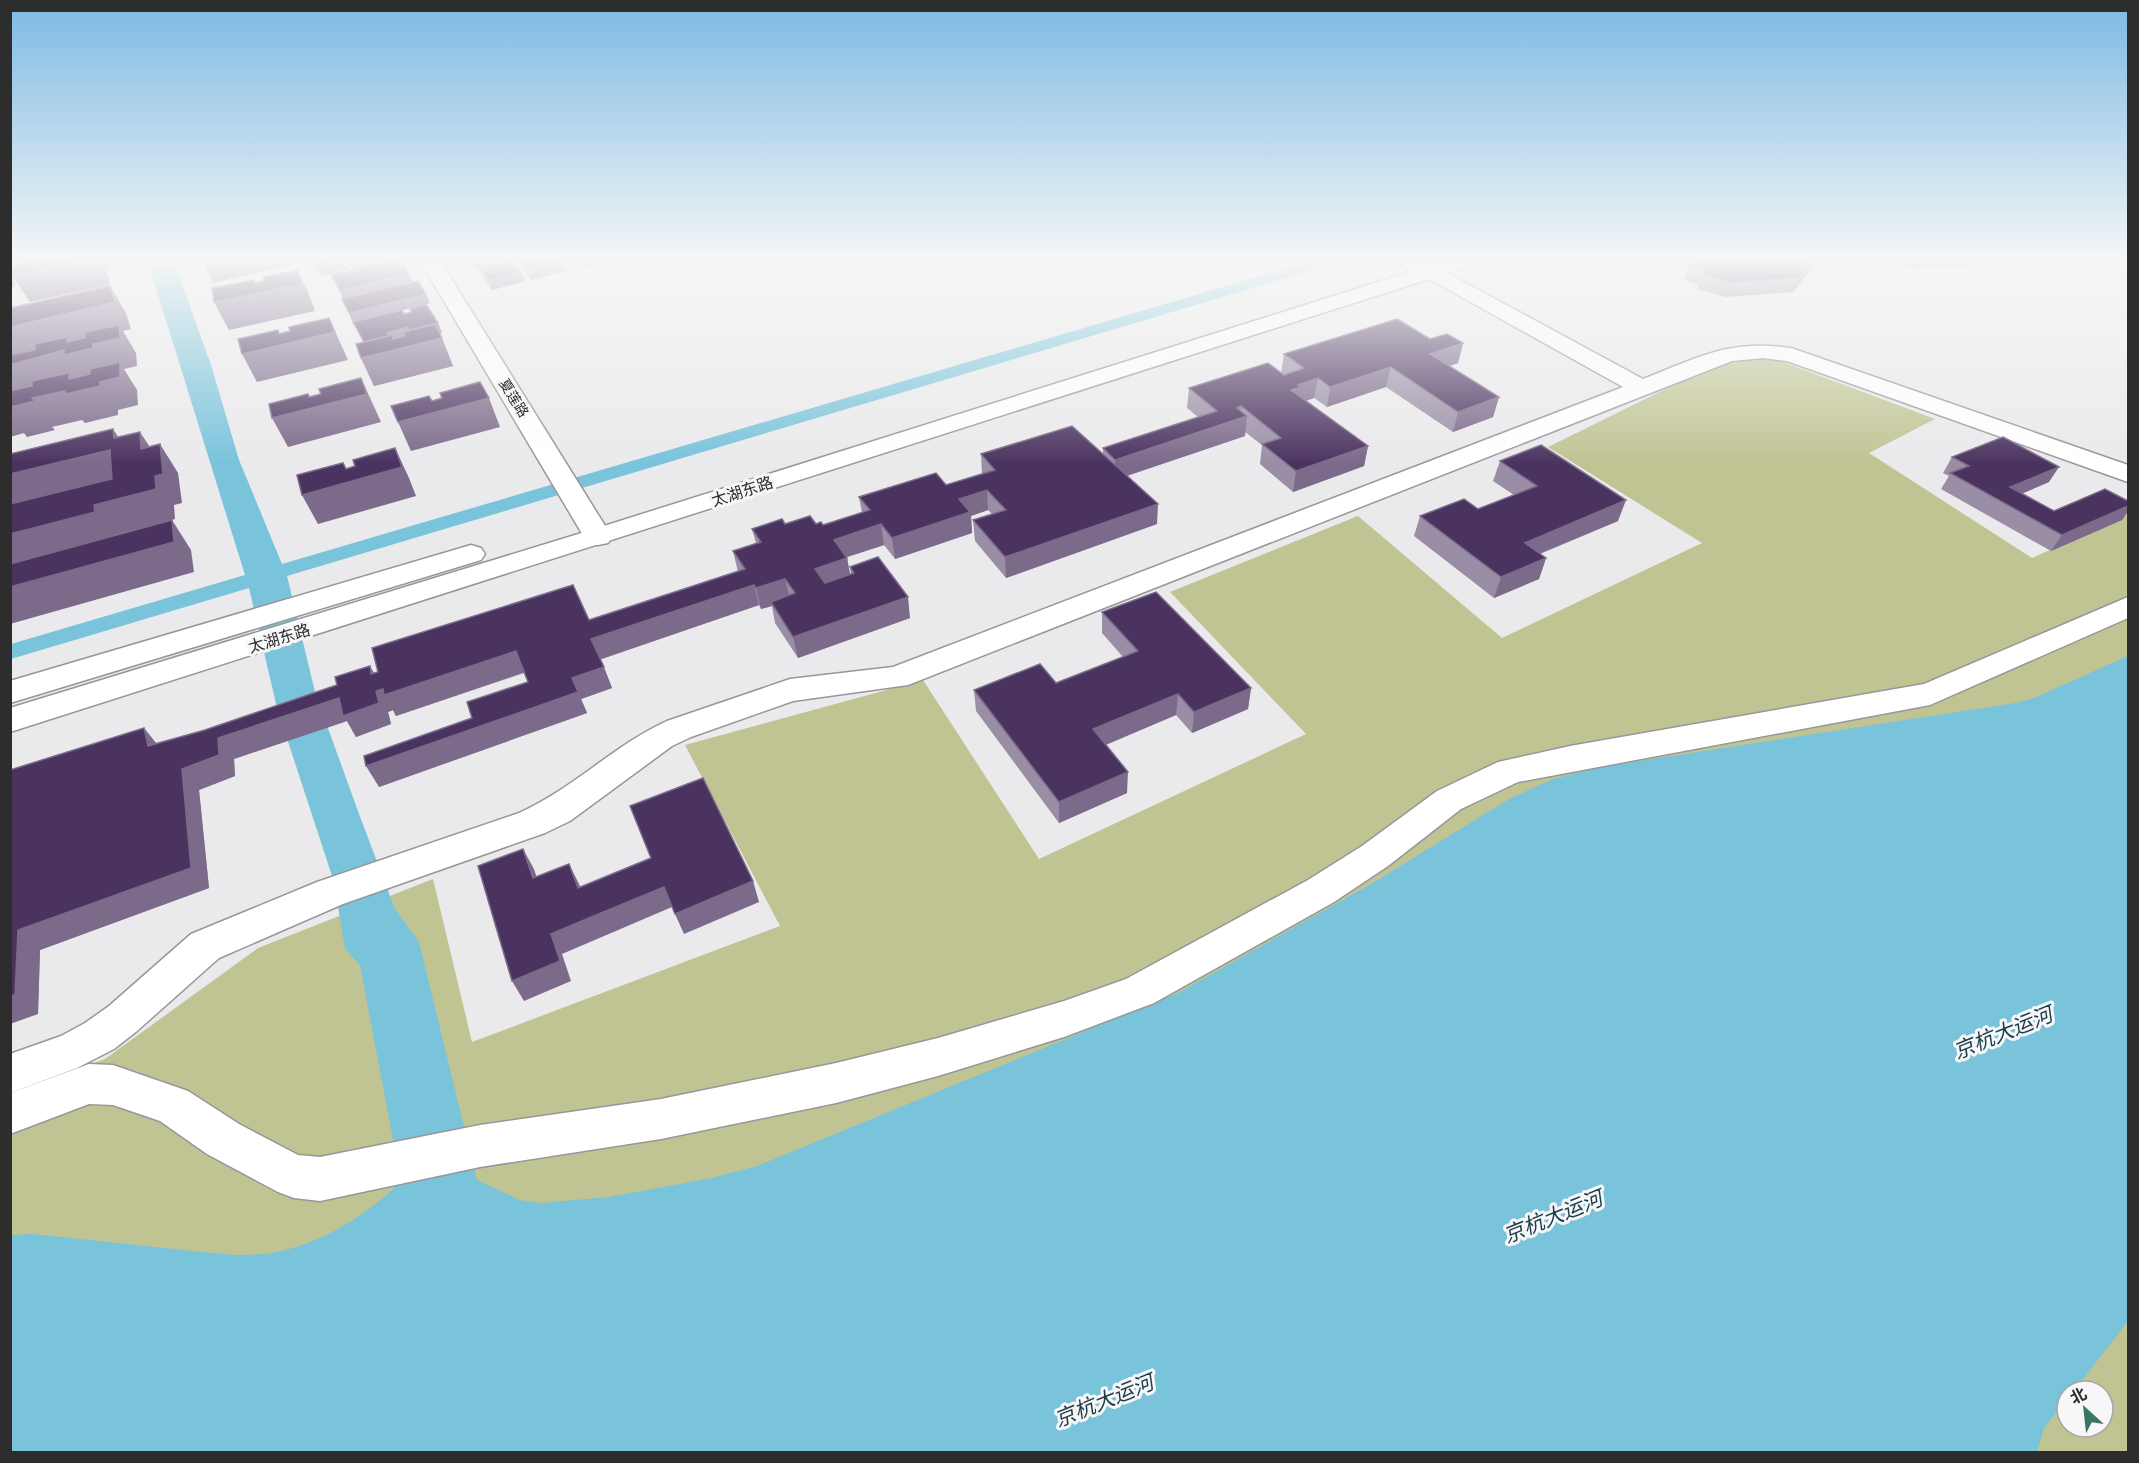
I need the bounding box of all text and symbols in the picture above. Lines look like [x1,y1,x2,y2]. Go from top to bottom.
street label: 夏莲路 [496,376,532,420]
street label: 太湖东路 [709,474,775,509]
street label: 太湖东路 [246,621,312,656]
water label: 京杭大运河 [1950,1001,2060,1063]
water label: 京杭大运河 [1500,1185,1610,1247]
water label: 京杭大运河 [1051,1369,1161,1431]
north arrow [2055,1379,2115,1439]
text: 北 [2067,1385,2089,1407]

